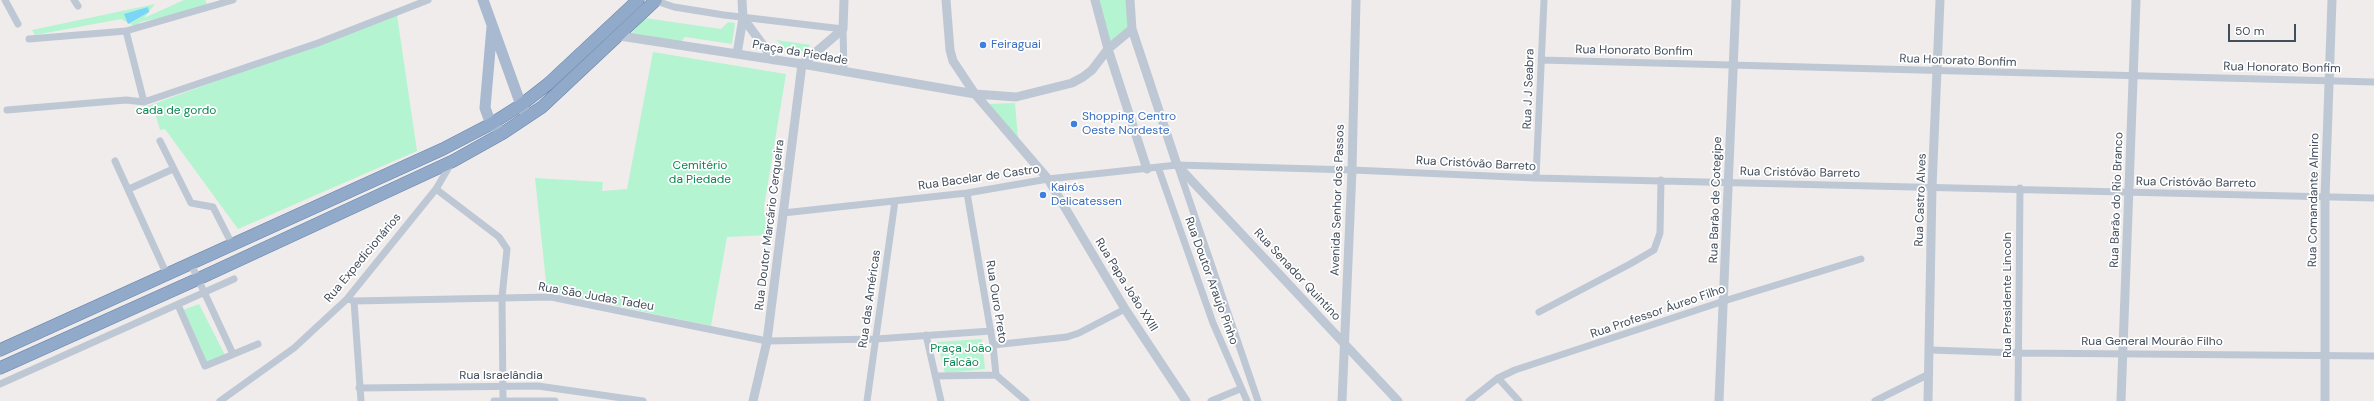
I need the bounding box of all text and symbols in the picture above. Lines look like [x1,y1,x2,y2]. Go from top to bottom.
scale bar [2230,16,2298,42]
text: 50 m [2235,23,2264,39]
street label: Praça da Piedade [751,38,849,68]
place label: Feiraguai [991,38,1041,52]
marker: Feiraguai [978,40,988,50]
street label: Rua Honorato Bonfim [1575,43,1693,59]
street label: Rua J J Seabra [1520,48,1538,130]
street label: Rua Honorato Bonfim [1899,52,2017,70]
street label: Rua Honorato Bonfim [2223,60,2341,76]
park label: cada de gordo [136,104,216,118]
place label: Shopping Centro Oeste Nordeste [1082,110,1176,138]
marker: Shopping Centro Oeste Nordeste [1069,119,1079,129]
street label: Avenida Senhor dos Passos [1328,124,1348,276]
street label: Rua Barão do Rio Branco [2107,132,2127,268]
street label: Rua Comandante Almiro [2306,133,2322,267]
street label: Rua Barão de Cotegipe [1707,136,1725,264]
street label: Rua Doutor Marcário Cerqueira [752,139,788,311]
street label: Rua Castro Alves [1912,153,1930,247]
street label: Rua Cristóvão Barreto [1416,154,1536,174]
park label: Cemitério da Piedade [669,159,731,187]
street label: Rua Bacelar de Castro [917,162,1041,194]
street label: Rua Cristóvão Barreto [1740,165,1860,181]
street label: Rua Cristóvão Barreto [2136,175,2256,191]
place label: Kairós Delicatessen [1051,181,1122,209]
marker: Kairós Delicatessen [1038,190,1048,200]
street label: Rua Expedicionários [322,211,404,305]
street label: Rua Doutor Araujo Pinho [1181,215,1241,347]
street label: Rua Senador Quintino [1251,226,1343,324]
street label: Rua Presidente Lincoln [2001,232,2015,358]
street label: Rua Papa João XXIII [1092,236,1160,334]
street label: Rua das Américas [856,249,884,349]
street label: Rua Ouro Preto [982,259,1010,345]
street label: Rua São Judas Tadeu [537,280,655,314]
street label: Rua Professor Áureo Filho [1589,282,1727,342]
street label: Rua General Mourão Filho [2081,335,2223,349]
park label: Praça João Falcão [930,342,992,370]
street label: Rua Israelândia [459,369,543,383]

